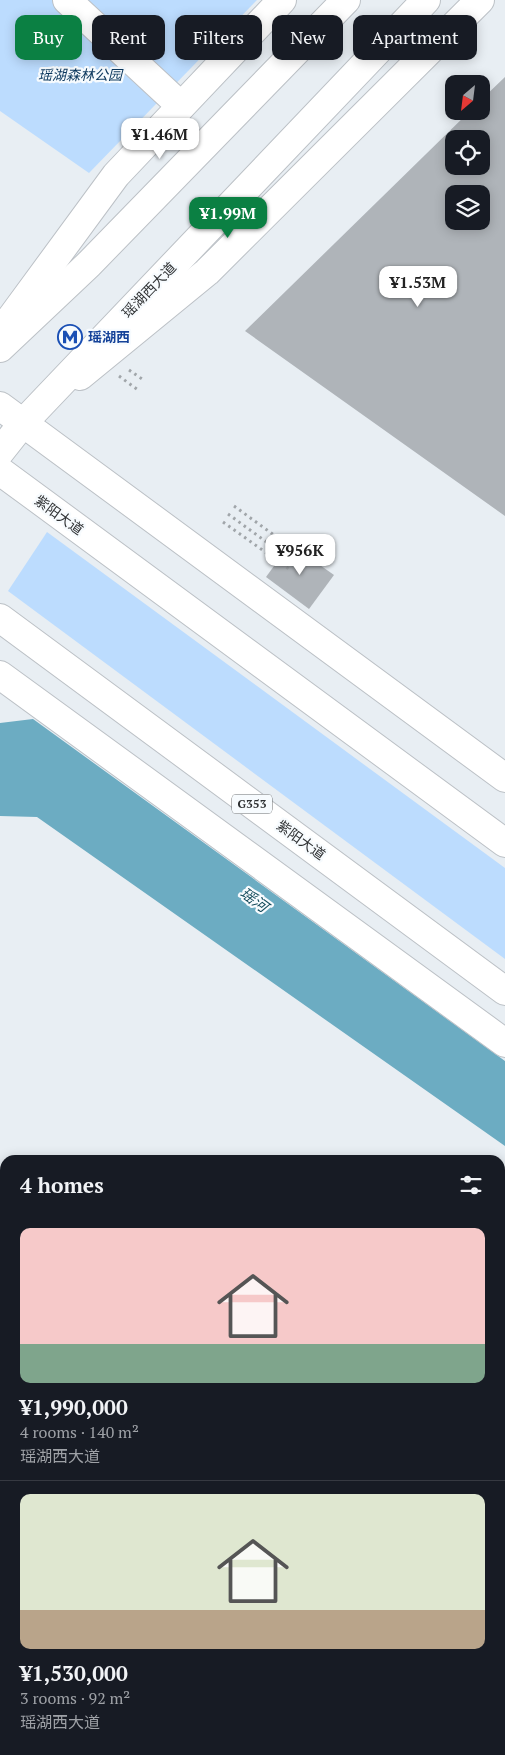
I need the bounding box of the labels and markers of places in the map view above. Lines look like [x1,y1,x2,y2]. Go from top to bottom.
pin: ¥1.46M [119,118,201,160]
pin: ¥1.99M [187,196,269,239]
pin: ¥1.53M [377,266,459,308]
metro station icon: 瑶湖西 [57,324,83,350]
place label: 瑶湖西 [88,327,130,346]
pin: ¥956K [265,534,335,576]

